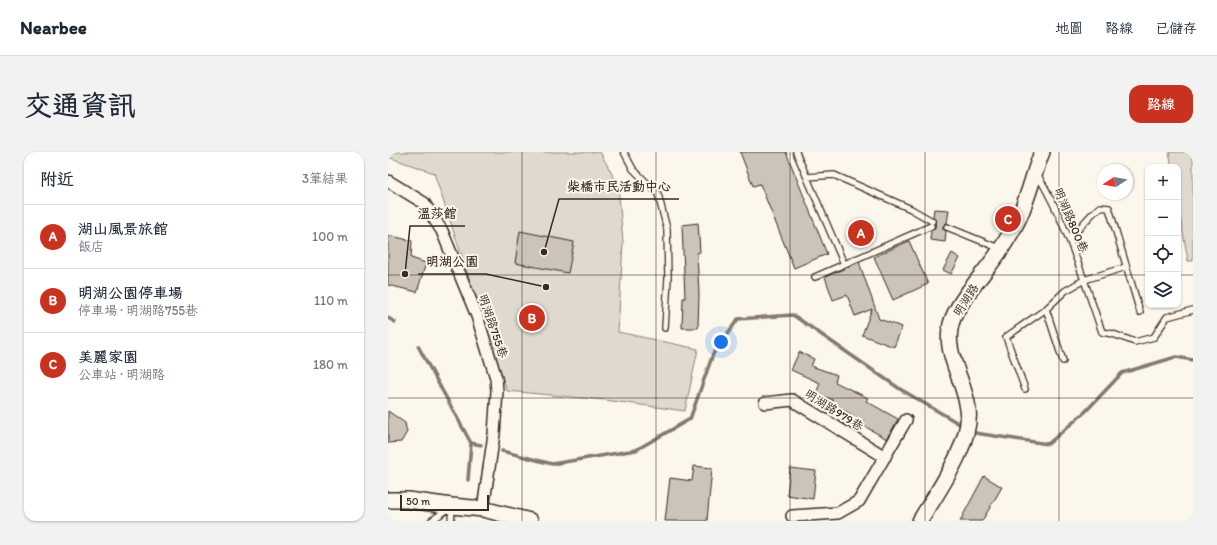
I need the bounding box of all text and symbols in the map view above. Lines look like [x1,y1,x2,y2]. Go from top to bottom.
text: Nearbee [20,16,87,39]
text: 地圖 [1055,20,1083,37]
text: 路線 [1105,20,1133,37]
text: 已儲存 [1155,20,1197,37]
button: 路線 [1129,85,1193,123]
text: 交通資訊 [24,88,136,122]
north arrow [1097,164,1133,200]
map controls [1145,164,1181,308]
button: + [1145,164,1181,200]
text: 附近 [40,169,74,189]
text: 3筆結果 [302,171,348,186]
callout: 柴橋市民活動中心 [559,174,679,199]
text: 柴橋市民活動中心 [567,179,671,194]
street label: 明湖路800巷 [1051,185,1091,255]
button: − [1145,200,1181,236]
callout: 溫莎館 [410,201,465,226]
pin: C [995,204,1021,234]
text: 溫莎館 [417,206,457,221]
pin: A [848,218,874,248]
text: 湖山風景旅館 [78,220,168,238]
text: A [49,229,57,244]
text: 100 m [312,229,348,244]
button: locate [1145,236,1181,272]
text: 飯店 [78,239,104,254]
callout: 明湖公園 [418,249,486,274]
text: 明湖公園 [426,254,478,269]
button: layers [1145,272,1181,308]
street label: 明湖路 [950,281,982,319]
text: 明湖公園停車場 [78,284,183,302]
street label: 明湖路755巷 [476,292,510,360]
text: B [49,293,57,308]
text: 110 m [314,293,348,308]
text: 停車場 · 明湖路755巷 [78,303,198,318]
pin: B [519,303,545,333]
your location [711,332,731,352]
text: 美麗家園 [78,348,138,366]
text: C [49,357,57,372]
text: 180 m [313,357,348,372]
text: 公車站 · 明湖路 [78,367,165,382]
street label: 明湖路979巷 [802,386,866,434]
scale bar [400,493,489,512]
text: 50 m [406,495,430,508]

